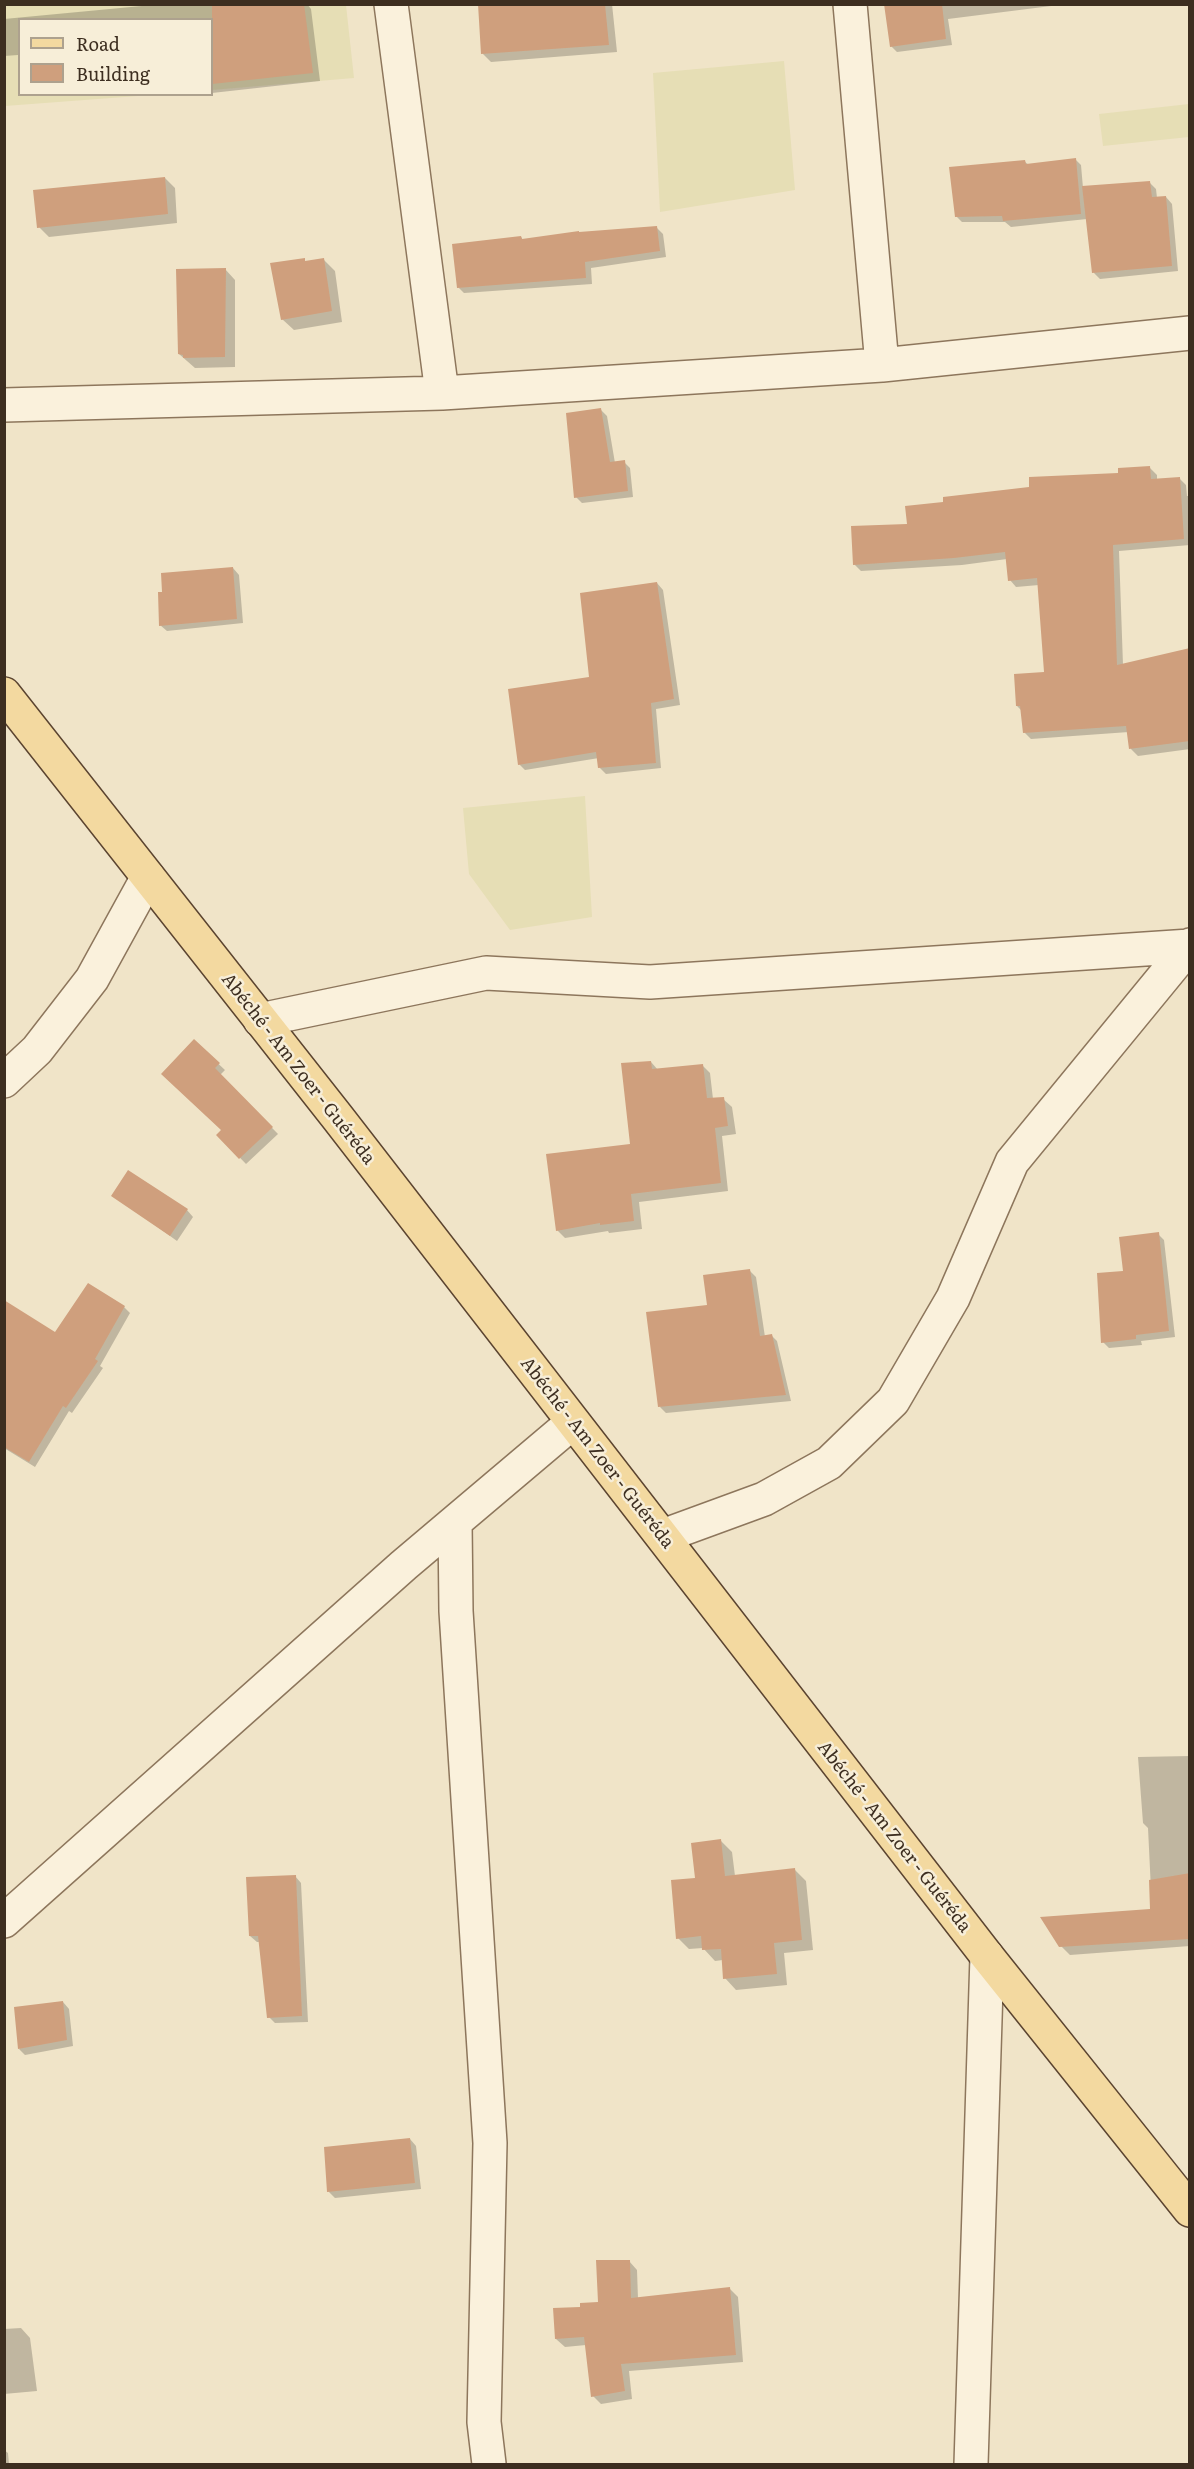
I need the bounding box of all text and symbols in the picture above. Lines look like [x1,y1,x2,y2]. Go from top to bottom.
legend [18,18,213,96]
text: Road [76,30,120,57]
text: Building [76,60,150,87]
street label: Abéché - Am Zoer - Guéréda [217,969,379,1169]
street label: Abéché - Am Zoer - Guéréda [516,1353,678,1553]
street label: Abéché - Am Zoer - Guéréda [813,1737,975,1937]

